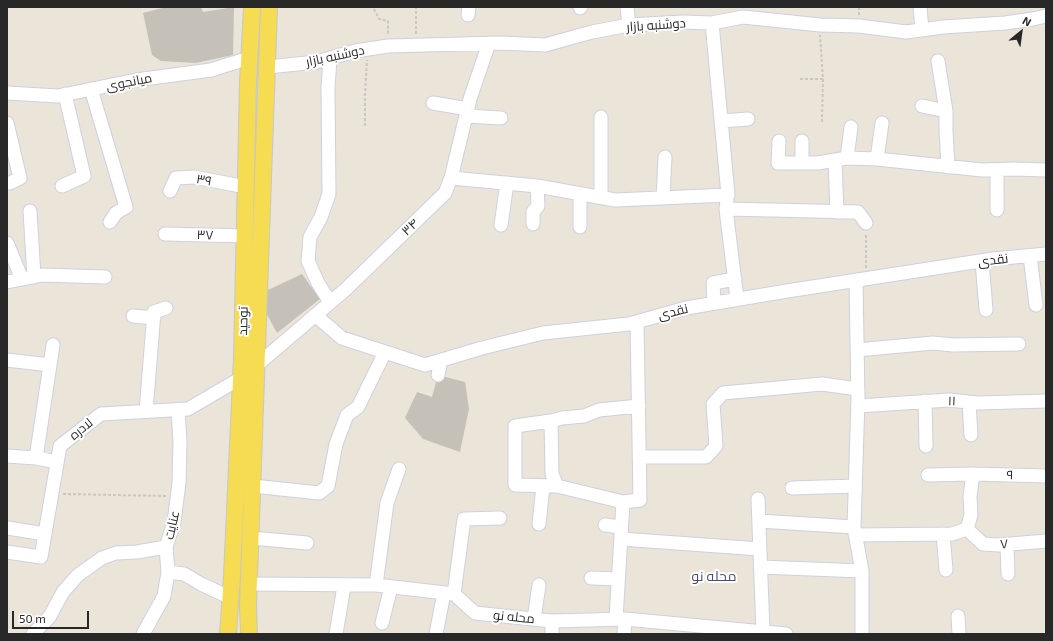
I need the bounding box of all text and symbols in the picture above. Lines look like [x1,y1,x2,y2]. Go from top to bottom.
north arrow [1001,12,1041,52]
text: N [1020,13,1034,29]
street label: دوشنبه بازار [626,15,686,35]
street label: دوشنبه بازار [304,42,366,70]
street label: میانجوی [105,70,153,94]
street label: ۳۹ [195,171,213,189]
street label: ۳۴ [398,215,422,239]
street label: ۳۷ [196,227,214,243]
street label: نقدی [977,250,1009,270]
street label: نقدی [656,301,690,323]
street label: توحید [235,306,251,336]
street label: ۱۱ [948,393,956,409]
street label: لادره [66,415,96,443]
street label: ۹ [1006,467,1014,483]
street label: عنایت [161,509,183,541]
street label: ۷ [1000,536,1008,552]
district label: محله نو [692,568,736,584]
scale bar [14,603,91,629]
street label: محله نو [493,607,535,627]
text: 50 m [19,611,46,625]

